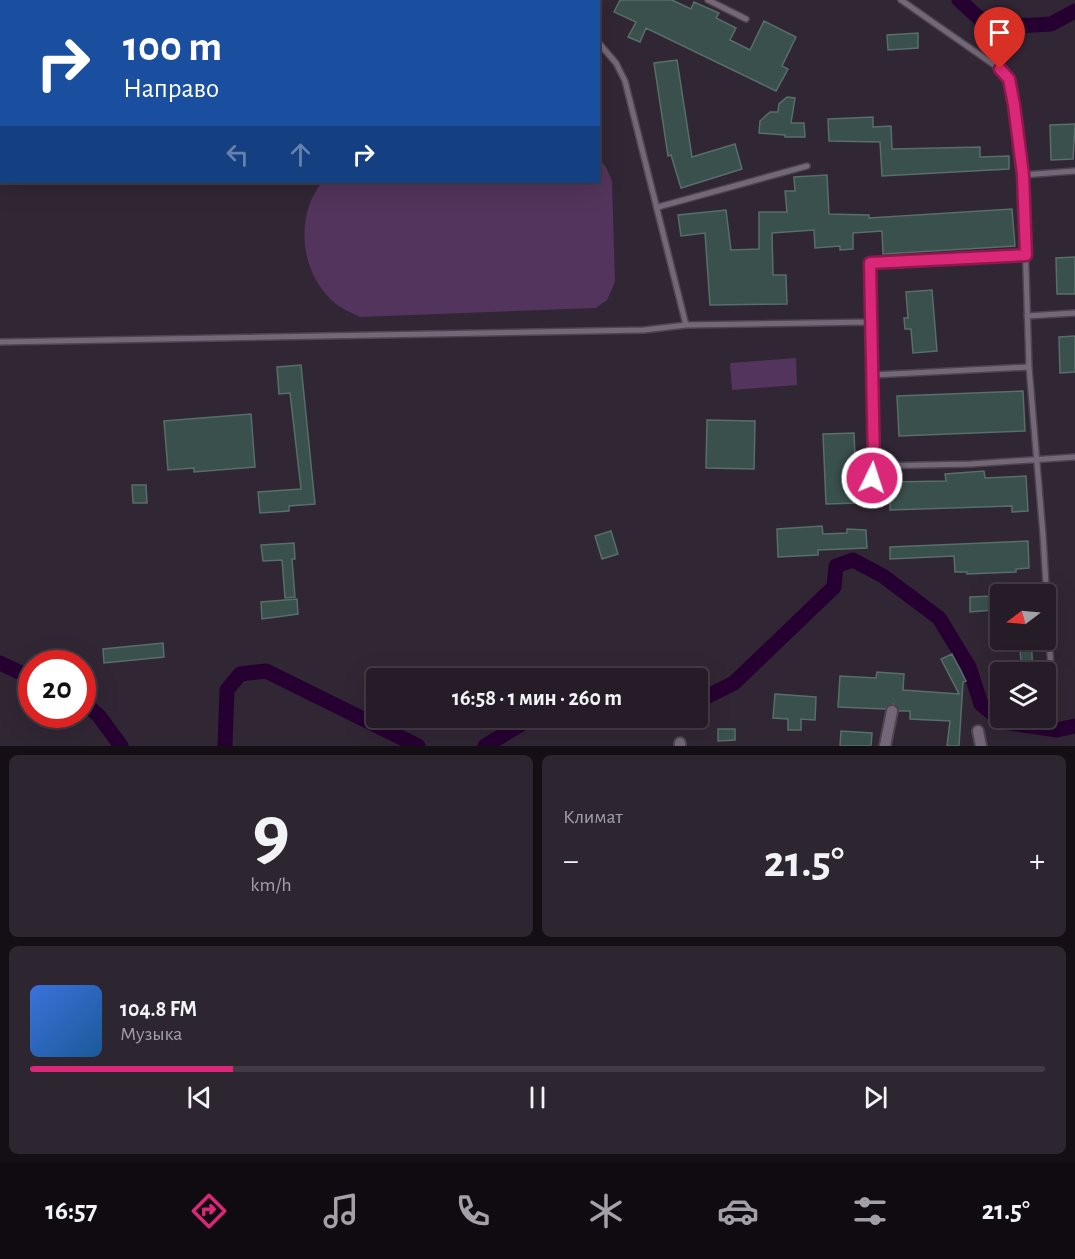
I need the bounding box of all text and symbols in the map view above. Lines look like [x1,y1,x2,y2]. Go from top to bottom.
pin [974,7,1025,69]
icon: arrive [983,16,1016,49]
icon: right [24,24,102,102]
text: 100 m [123,26,222,68]
text: Направо [123,75,219,102]
icon: left [221,138,254,171]
icon: ahead [284,138,317,171]
icon: right [347,138,380,171]
position arrow [840,446,904,510]
north arrow [990,584,1056,650]
map controls [990,584,1056,728]
speed limit sign: 20 [18,650,96,728]
button: layers [990,662,1056,728]
text: 16:58 · 1 мин · 260 m [452,687,622,709]
text: 9 [252,795,290,873]
text: Климат [563,807,623,827]
text: 21.5° [764,840,844,885]
text: − [563,845,579,878]
text: + [1029,845,1045,878]
text: km/h [250,875,292,895]
text: 104.8 FM [120,998,197,1020]
text: Музыка [120,1024,182,1044]
icon: previous [183,1081,216,1114]
icon: pause [521,1081,554,1114]
icon: next [859,1081,892,1114]
icon: directions [188,1190,230,1232]
icon: music [320,1190,362,1232]
icon: phone [452,1190,494,1232]
icon: climate [585,1190,627,1232]
icon: car [717,1190,759,1232]
icon: filters [849,1190,891,1232]
text: 16:57 [45,1197,97,1224]
text: 21.5° [982,1197,1030,1224]

